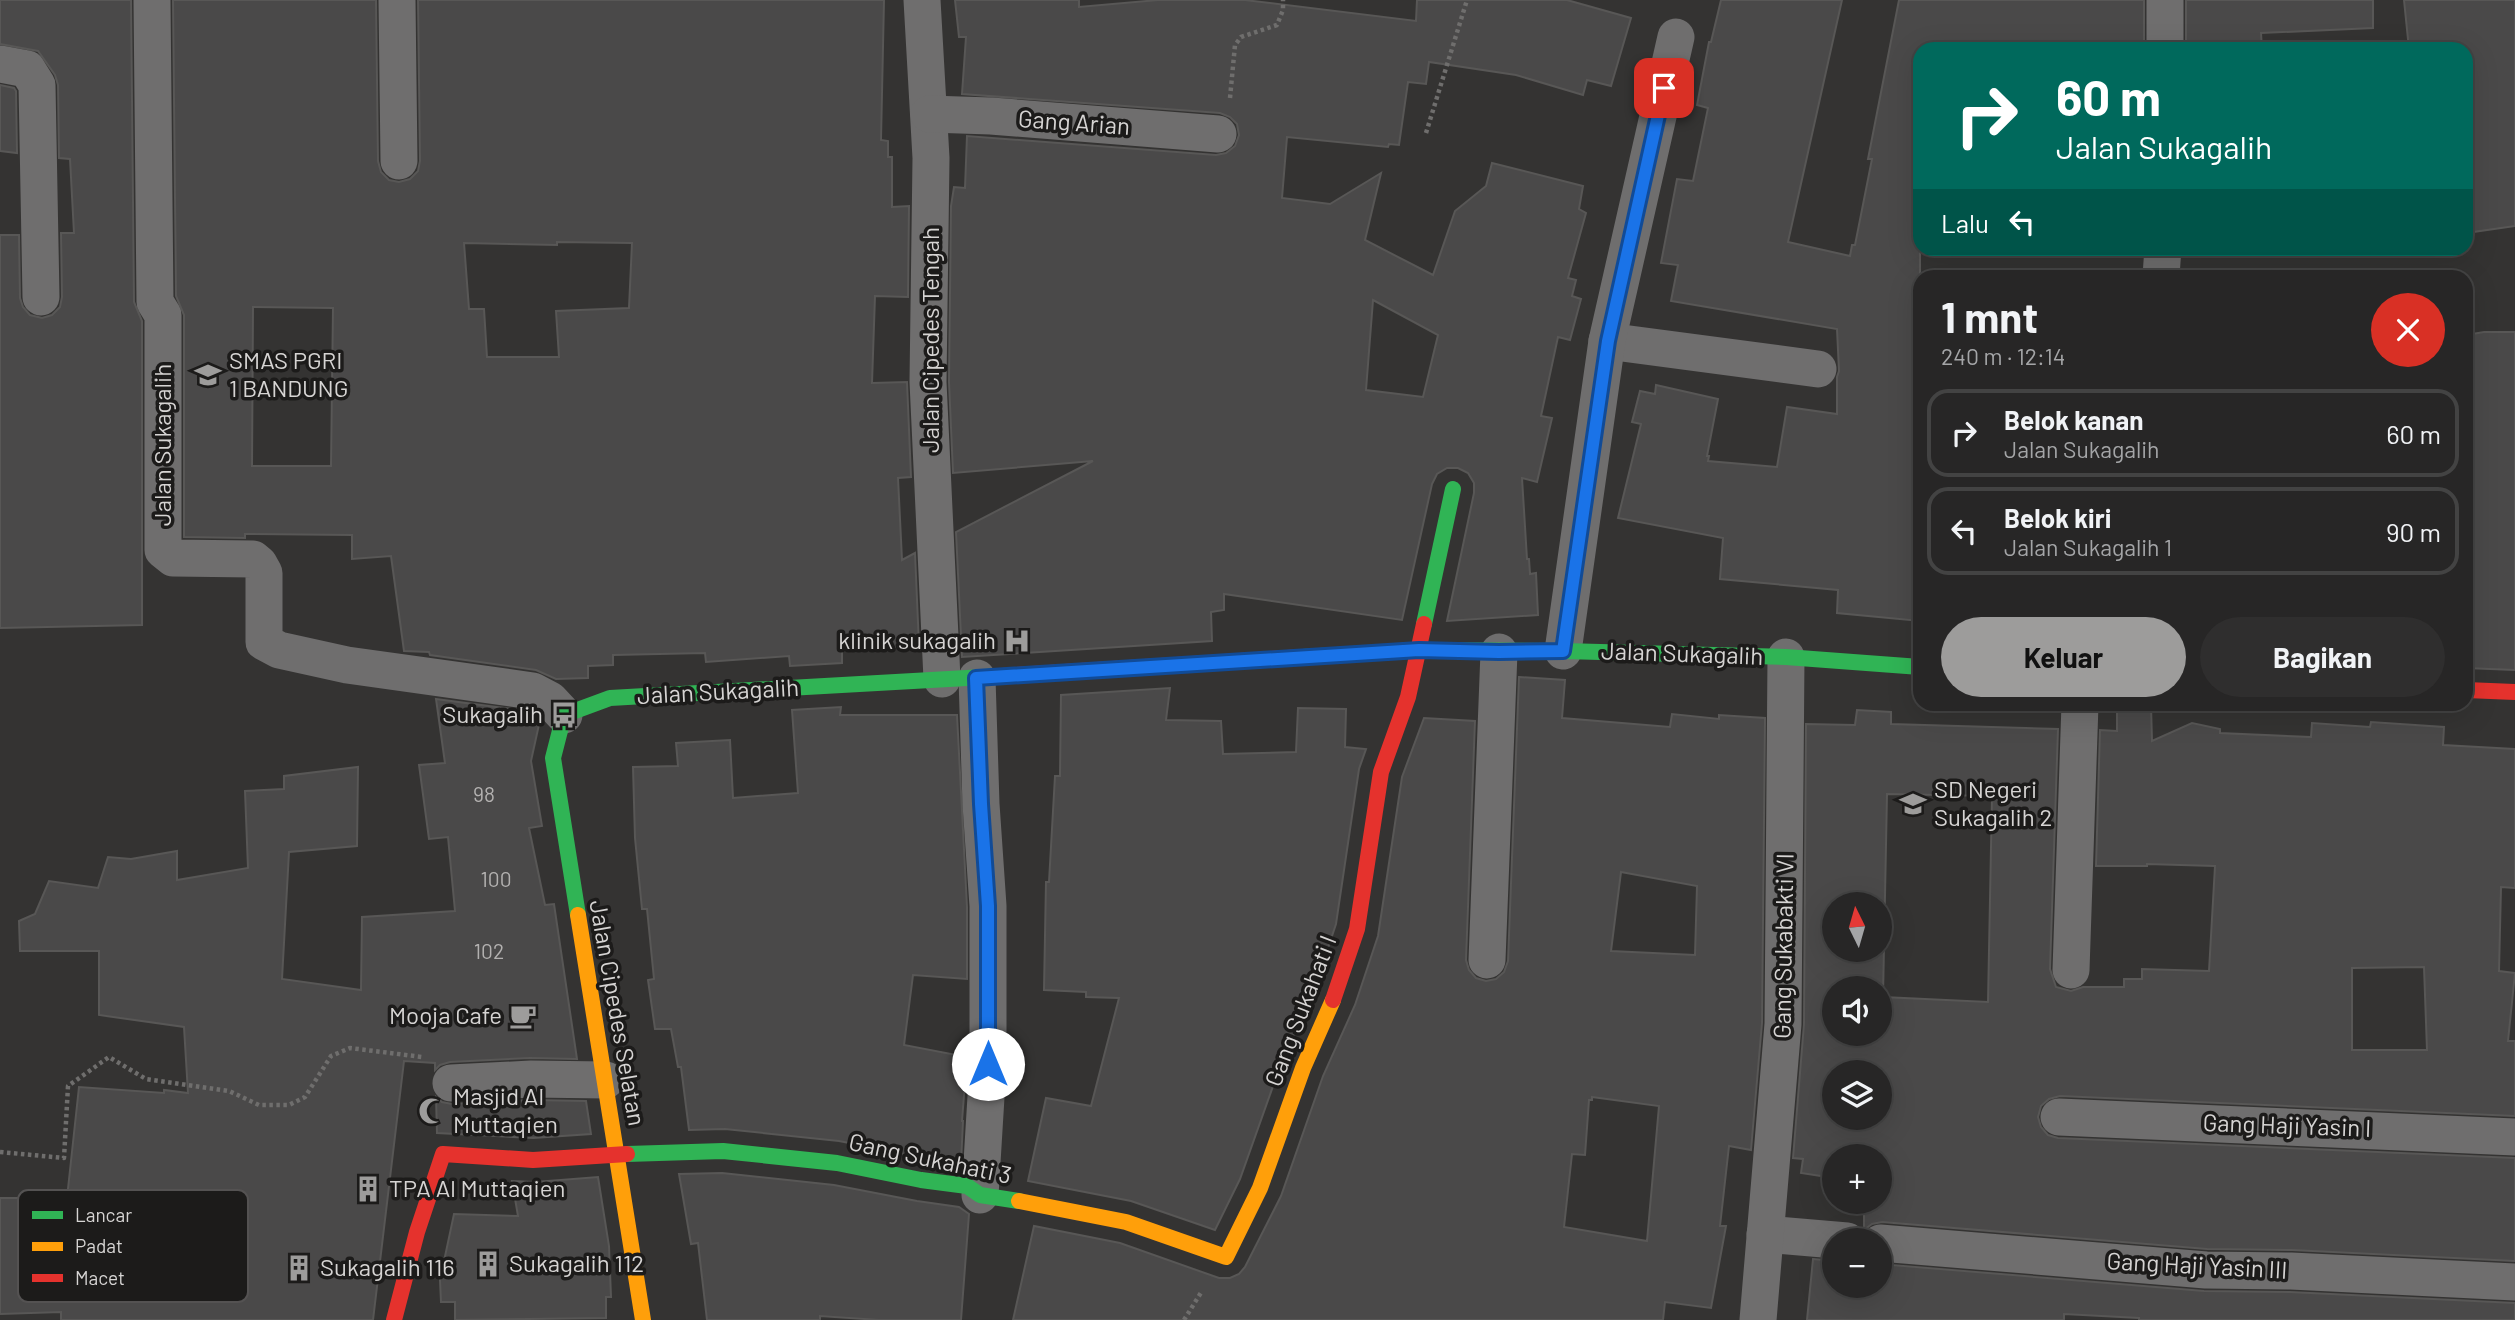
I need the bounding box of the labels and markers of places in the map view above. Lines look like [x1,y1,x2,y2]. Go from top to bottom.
pin [1634,58,1694,118]
place label: SMAS PGRI 1 BANDUNG [229,345,348,402]
school or university icon: SMAS PGRI 1 BANDUNG [193,360,223,390]
place label: klinik sukagalih [838,625,996,654]
hospital icon: klinik sukagalih [1002,626,1032,656]
place label: Sukagalih [442,699,543,728]
bus stop icon: Sukagalih [549,700,579,730]
place label: SD Negeri Sukagalih 2 [1934,774,2052,831]
school or university icon: SD Negeri Sukagalih 2 [1898,789,1928,819]
place label: Mooja Cafe [389,1000,502,1029]
cafe icon: Mooja Cafe [508,1001,538,1031]
place label: Masjid Al Muttaqien [453,1081,558,1138]
mosque icon: Masjid Al Muttaqien [417,1096,447,1126]
place label: TPA Al Muttaqien [389,1173,565,1202]
building icon: TPA Al Muttaqien [353,1174,383,1204]
place label: Sukagalih 112 [509,1248,644,1277]
building icon: Sukagalih 112 [473,1249,503,1279]
place label: Sukagalih 116 [320,1252,455,1281]
building icon: Sukagalih 116 [284,1253,314,1283]

